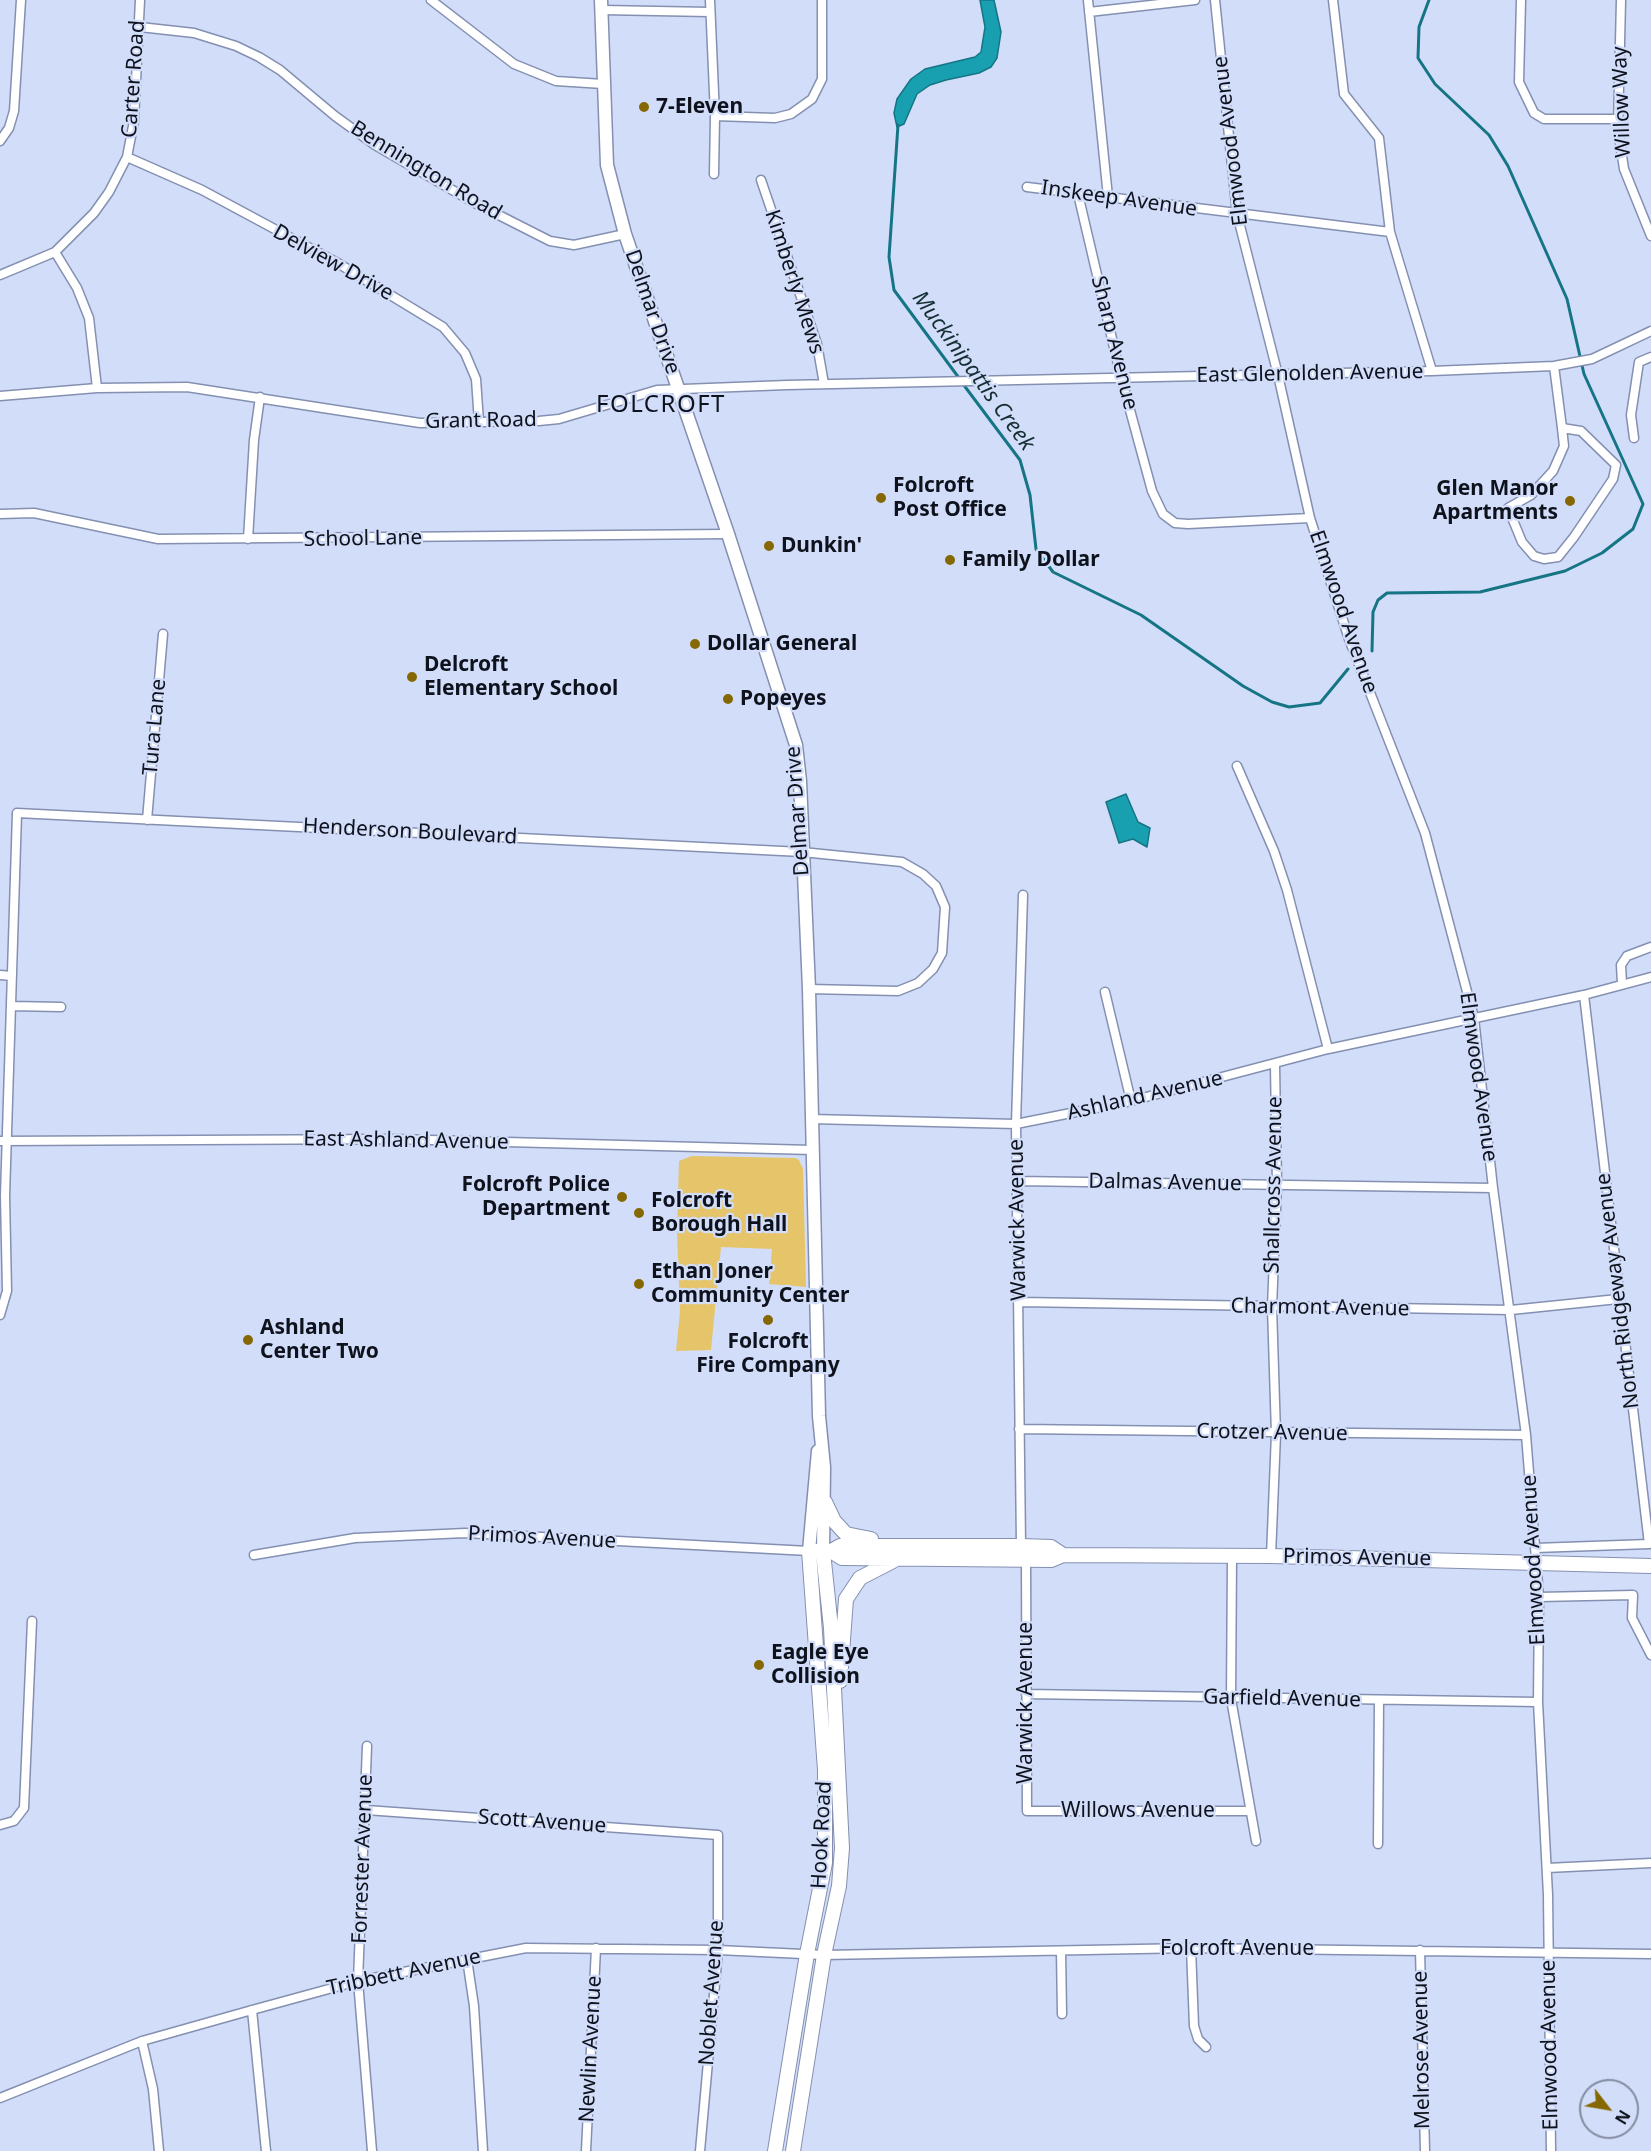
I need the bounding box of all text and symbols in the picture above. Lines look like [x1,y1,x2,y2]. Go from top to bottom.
street label: Carter Road [117,19,151,139]
street label: Willow Way [1607,46,1637,158]
street label: Elmwood Avenue [1208,55,1254,227]
place label: 7-Eleven [656,94,743,120]
marker: 7-Eleven [637,100,651,114]
street label: Bennington Road [346,116,506,226]
street label: Inskeep Avenue [1039,176,1199,222]
street label: Kimberly Mews [759,207,829,357]
street label: Delview Drive [268,219,398,307]
street label: Delmar Drive [619,246,685,378]
street label: Sharp Avenue [1085,273,1143,413]
water label: Muckinipattis Creek [906,286,1040,456]
street label: East Glenolden Avenue [1196,359,1424,389]
district label: FOLCROFT [596,391,726,419]
street label: Grant Road [425,407,537,435]
place label: Folcroft Post Office [893,473,1007,523]
place label: Glen Manor Apartments [1433,476,1558,526]
marker: Folcroft Post Office [874,491,888,505]
marker: Glen Manor Apartments [1563,494,1577,508]
street label: School Lane [304,525,422,553]
street label: Elmwood Avenue [1303,527,1383,697]
place label: Dunkin' [781,533,862,559]
marker: Dunkin' [762,539,776,553]
place label: Family Dollar [962,547,1100,573]
marker: Family Dollar [943,553,957,567]
place label: Dollar General [707,631,857,657]
marker: Dollar General [688,637,702,651]
place label: Delcroft Elementary School [424,652,618,702]
marker: Delcroft Elementary School [405,670,419,684]
street label: Tura Lane [138,678,172,776]
place label: Popeyes [740,686,827,712]
marker: Popeyes [721,692,735,706]
street label: Delmar Drive [781,745,815,877]
street label: Henderson Boulevard [302,814,518,850]
street label: Elmwood Avenue [1454,991,1502,1163]
street label: Ashland Avenue [1065,1066,1225,1126]
street label: Shallcross Avenue [1260,1096,1288,1274]
street label: East Ashland Avenue [303,1127,509,1155]
street label: Warwick Avenue [1004,1139,1032,1301]
street label: Dalmas Avenue [1088,1169,1242,1197]
place label: Folcroft Police Department [461,1172,610,1222]
street label: North Ridgeway Avenue [1591,1172,1645,1410]
place label: Folcroft Borough Hall [651,1188,787,1238]
marker: Folcroft Police Department [615,1190,629,1204]
marker: Folcroft Borough Hall [632,1206,646,1220]
place label: Ethan Joner Community Center [651,1259,849,1309]
marker: Ethan Joner Community Center [632,1277,646,1291]
street label: Charmont Avenue [1230,1294,1410,1322]
marker: Folcroft Fire Company [761,1313,775,1327]
place label: Ashland Center Two [260,1315,379,1365]
place label: Folcroft Fire Company [696,1329,840,1379]
marker: Ashland Center Two [241,1333,255,1347]
street label: Crotzer Avenue [1196,1419,1348,1447]
street label: Elmwood Avenue [1517,1474,1551,1646]
street label: Primos Avenue [467,1522,617,1554]
street label: Primos Avenue [1283,1544,1431,1572]
street label: Warwick Avenue [1013,1622,1039,1784]
place label: Eagle Eye Collision [771,1640,869,1690]
marker: Eagle Eye Collision [752,1658,766,1672]
street label: Garfield Avenue [1203,1685,1361,1713]
street label: Forrester Avenue [347,1774,379,1944]
street label: Hook Road [807,1780,837,1890]
street label: Willows Avenue [1061,1798,1215,1824]
street label: Scott Avenue [477,1805,607,1839]
street label: Noblet Avenue [694,1919,730,2067]
street label: Folcroft Avenue [1160,1936,1314,1962]
street label: Tribbett Avenue [325,1944,483,2002]
street label: Elmwood Avenue [1536,1959,1564,2131]
street label: Melrose Avenue [1408,1971,1436,2129]
street label: Newlin Avenue [575,1975,607,2123]
north arrow [1579,2079,1639,2139]
text: N [1610,2106,1635,2128]

